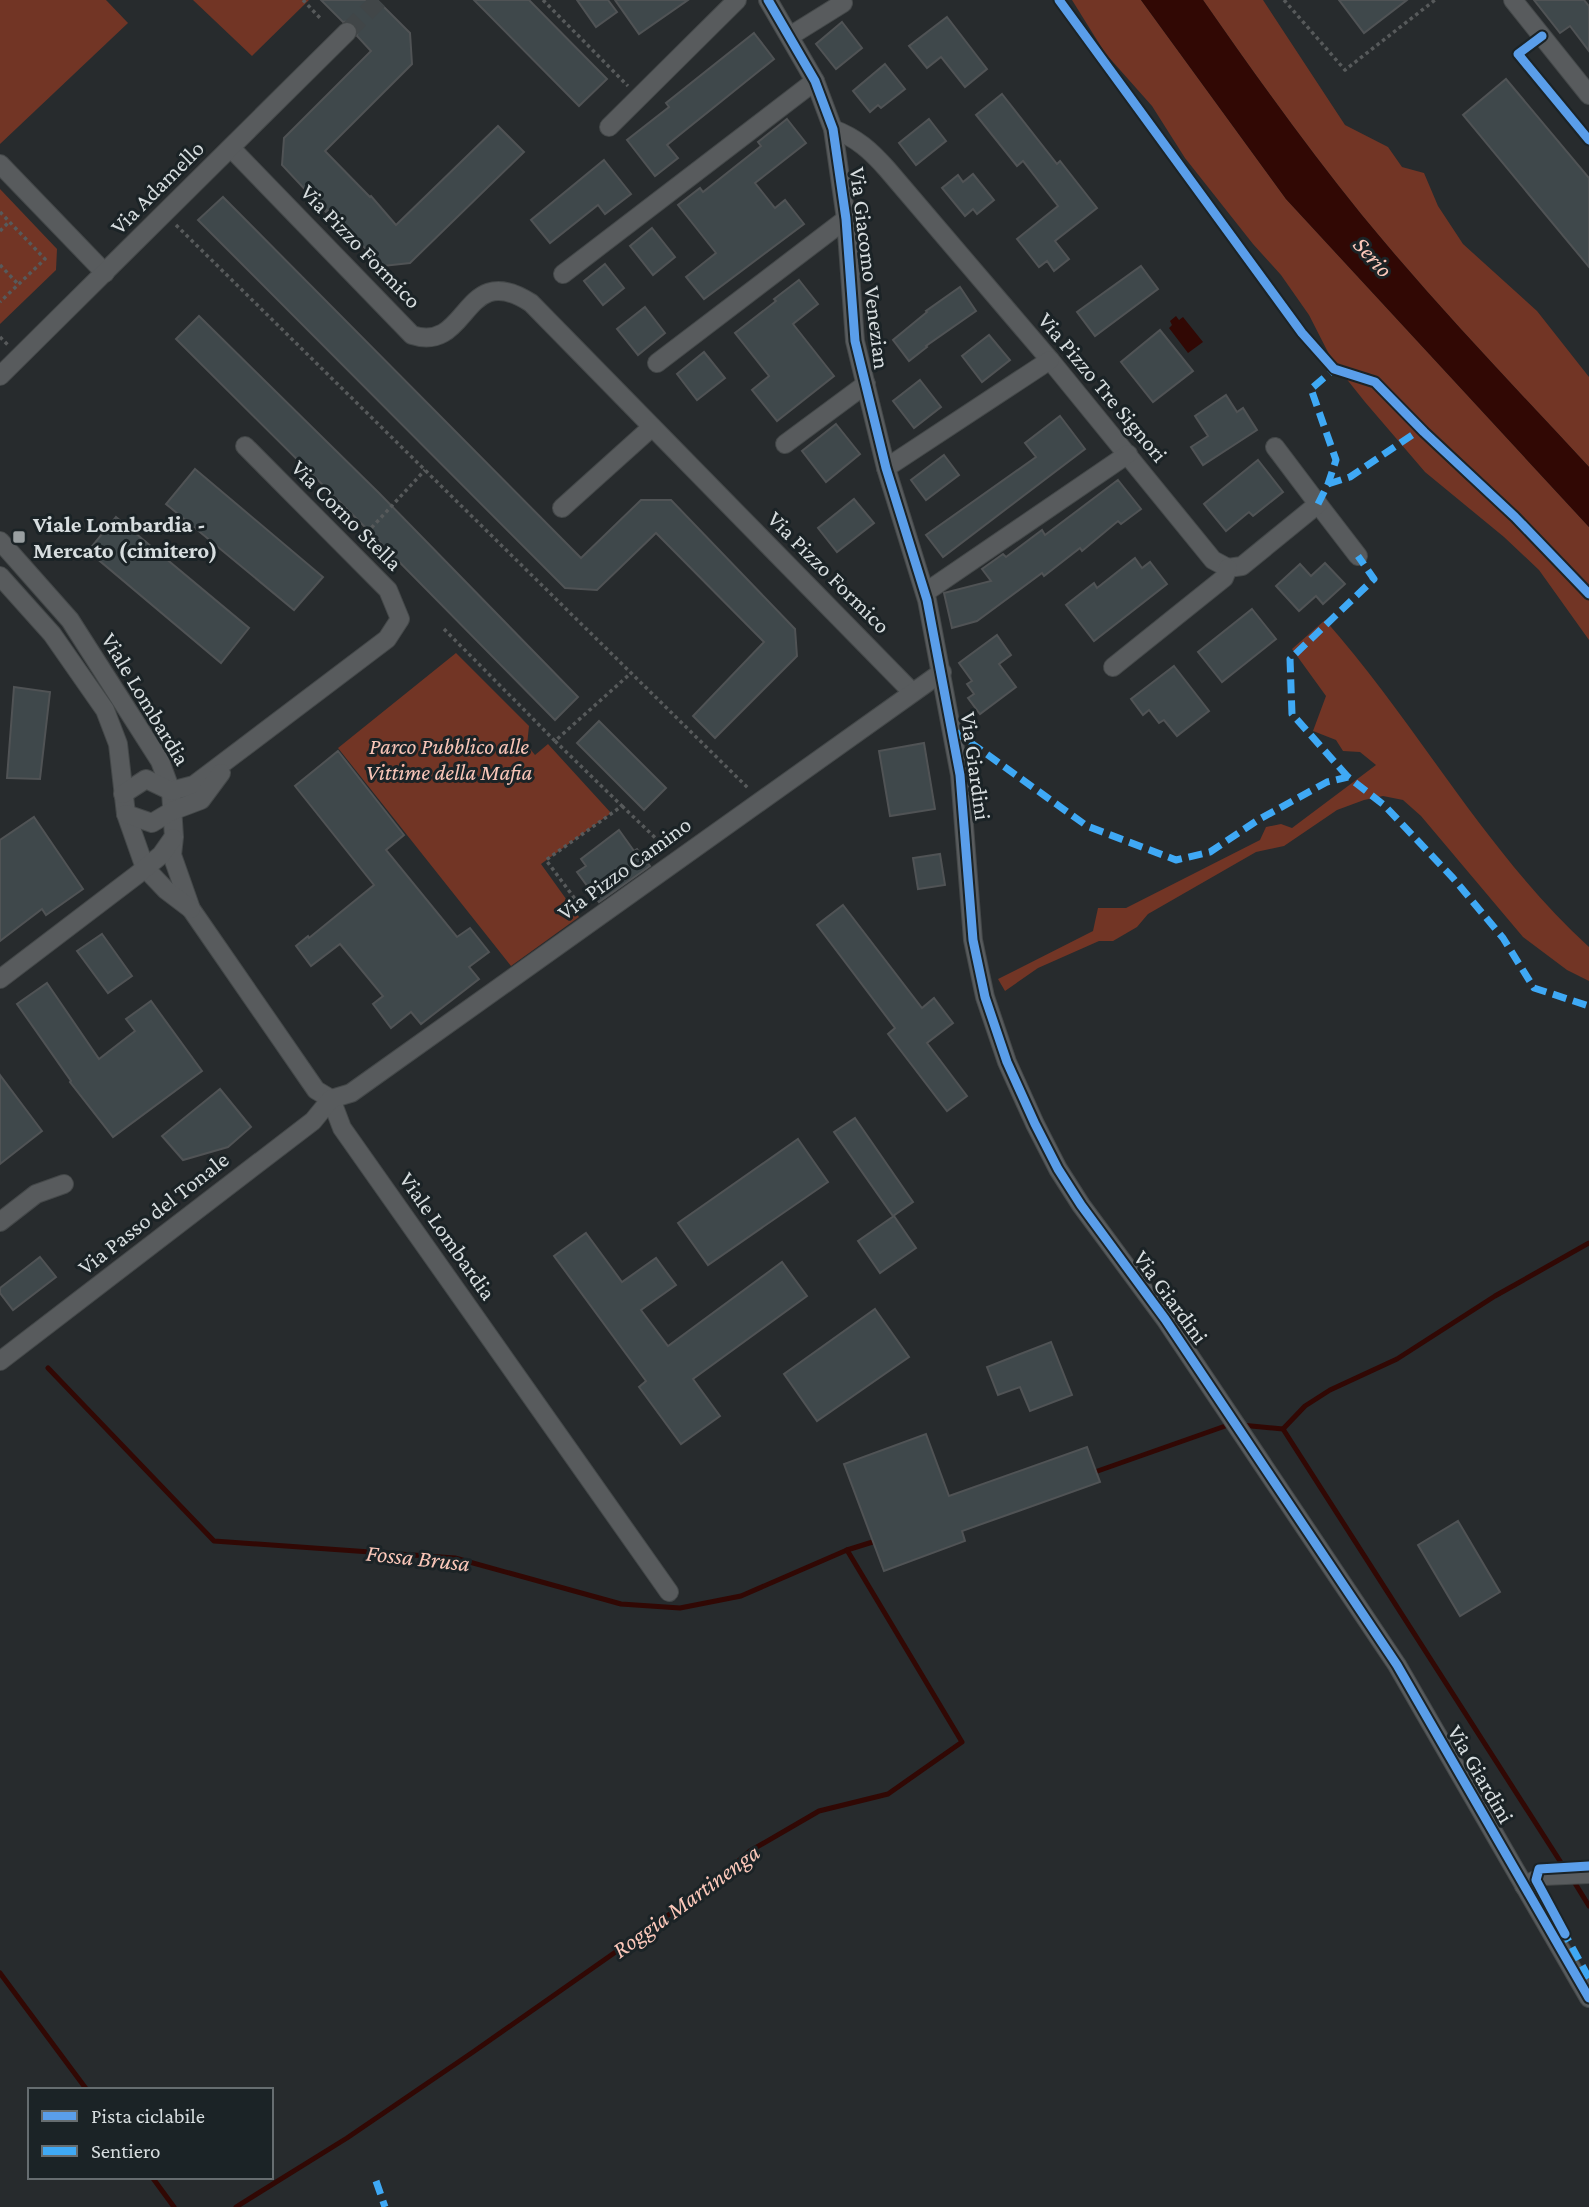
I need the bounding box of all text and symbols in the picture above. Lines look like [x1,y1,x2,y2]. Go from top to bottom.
street label: Via Adamello [105,135,209,239]
street label: Via Giacomo Venezian [845,165,895,371]
street label: Via Pizzo Formico [295,179,427,313]
water label: Serio [1348,231,1399,283]
street label: Via Pizzo Tre Signori [1033,307,1173,467]
street label: Via Corno Stella [286,454,408,576]
street label: Via Pizzo Formico [762,505,896,639]
place label: Viale Lombardia - Mercato (cimitero) [32,511,218,564]
marker: Viale Lombardia - Mercato (cimitero) [11,529,27,545]
street label: Viale Lombardia [96,628,196,770]
street label: Via Giardini [956,710,996,822]
park label: Parco Pubblico alle Vittime della Mafia [366,733,532,785]
street label: Via Pizzo Camino [552,811,696,925]
street label: Via Passo del Tonale [72,1146,234,1280]
street label: Viale Lombardia [394,1167,502,1305]
street label: Via Giardini [1128,1245,1214,1349]
water label: Fossa Brusa [365,1539,471,1576]
street label: Via Giardini [1442,1720,1520,1828]
water label: Roggia Martinenga [607,1838,765,1963]
legend [28,2088,273,2179]
text: Pista ciclabile [91,2104,205,2128]
text: Sentiero [91,2139,160,2163]

